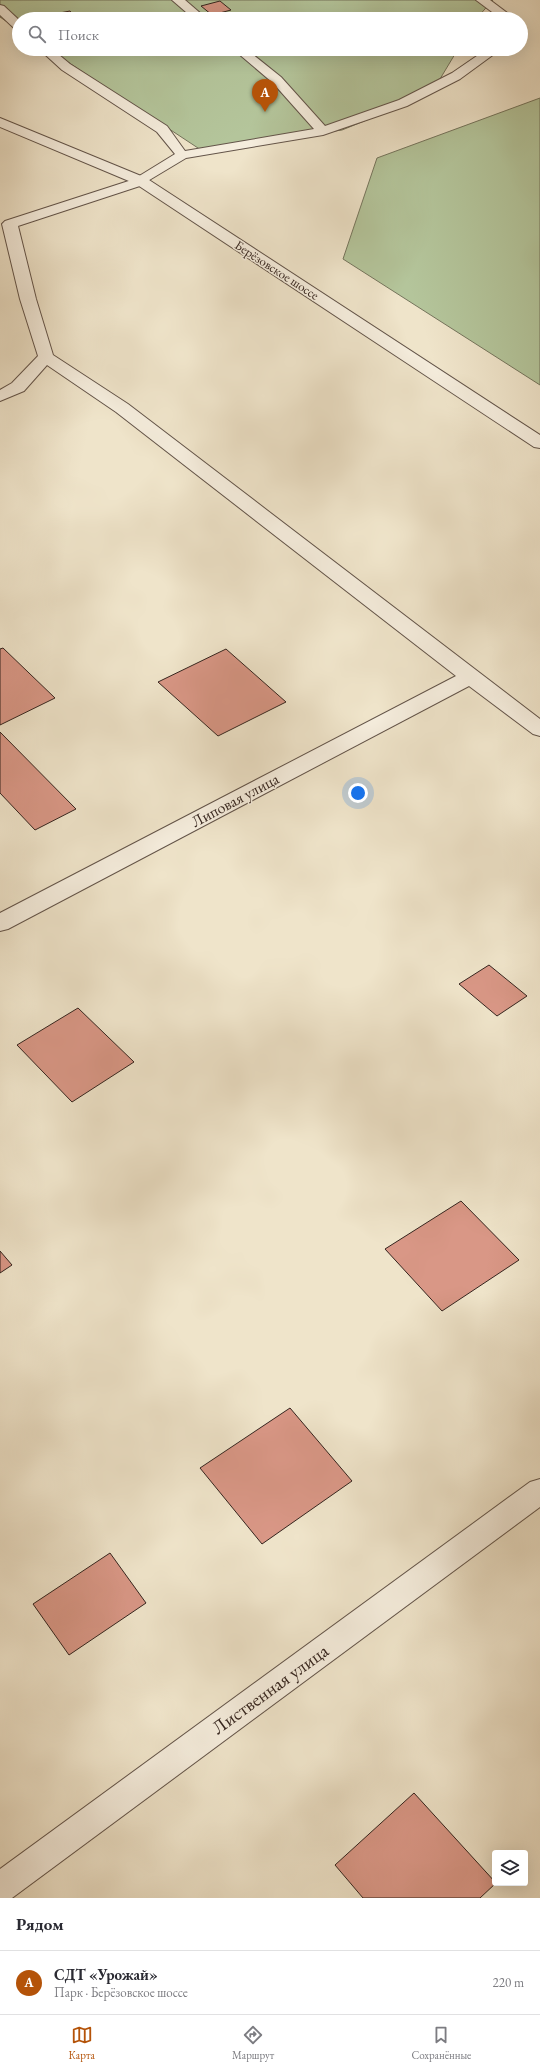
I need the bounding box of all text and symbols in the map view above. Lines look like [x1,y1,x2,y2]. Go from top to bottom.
search box [12,12,528,56]
icon: search [26,23,48,45]
text: Поиск [58,25,99,44]
pin: A [252,79,278,112]
street label: Берёзовское шоссе [232,236,322,304]
street label: Липовая улица [187,768,283,832]
your location [348,783,368,803]
street label: Лиственная улица [207,1638,334,1740]
map controls [492,1850,528,1886]
button: layers [492,1850,528,1886]
text: Рядом [16,1913,64,1935]
text: СДТ «Урожай» [54,1965,158,1984]
text: A [24,1974,34,1991]
text: 220 m [493,1974,524,1991]
text: Парк · Берёзовское шоссе [54,1984,188,2001]
tab: Карта [69,2024,95,2062]
tab: Маршрут [232,2024,274,2062]
tab: Сохранённые [411,2024,471,2062]

